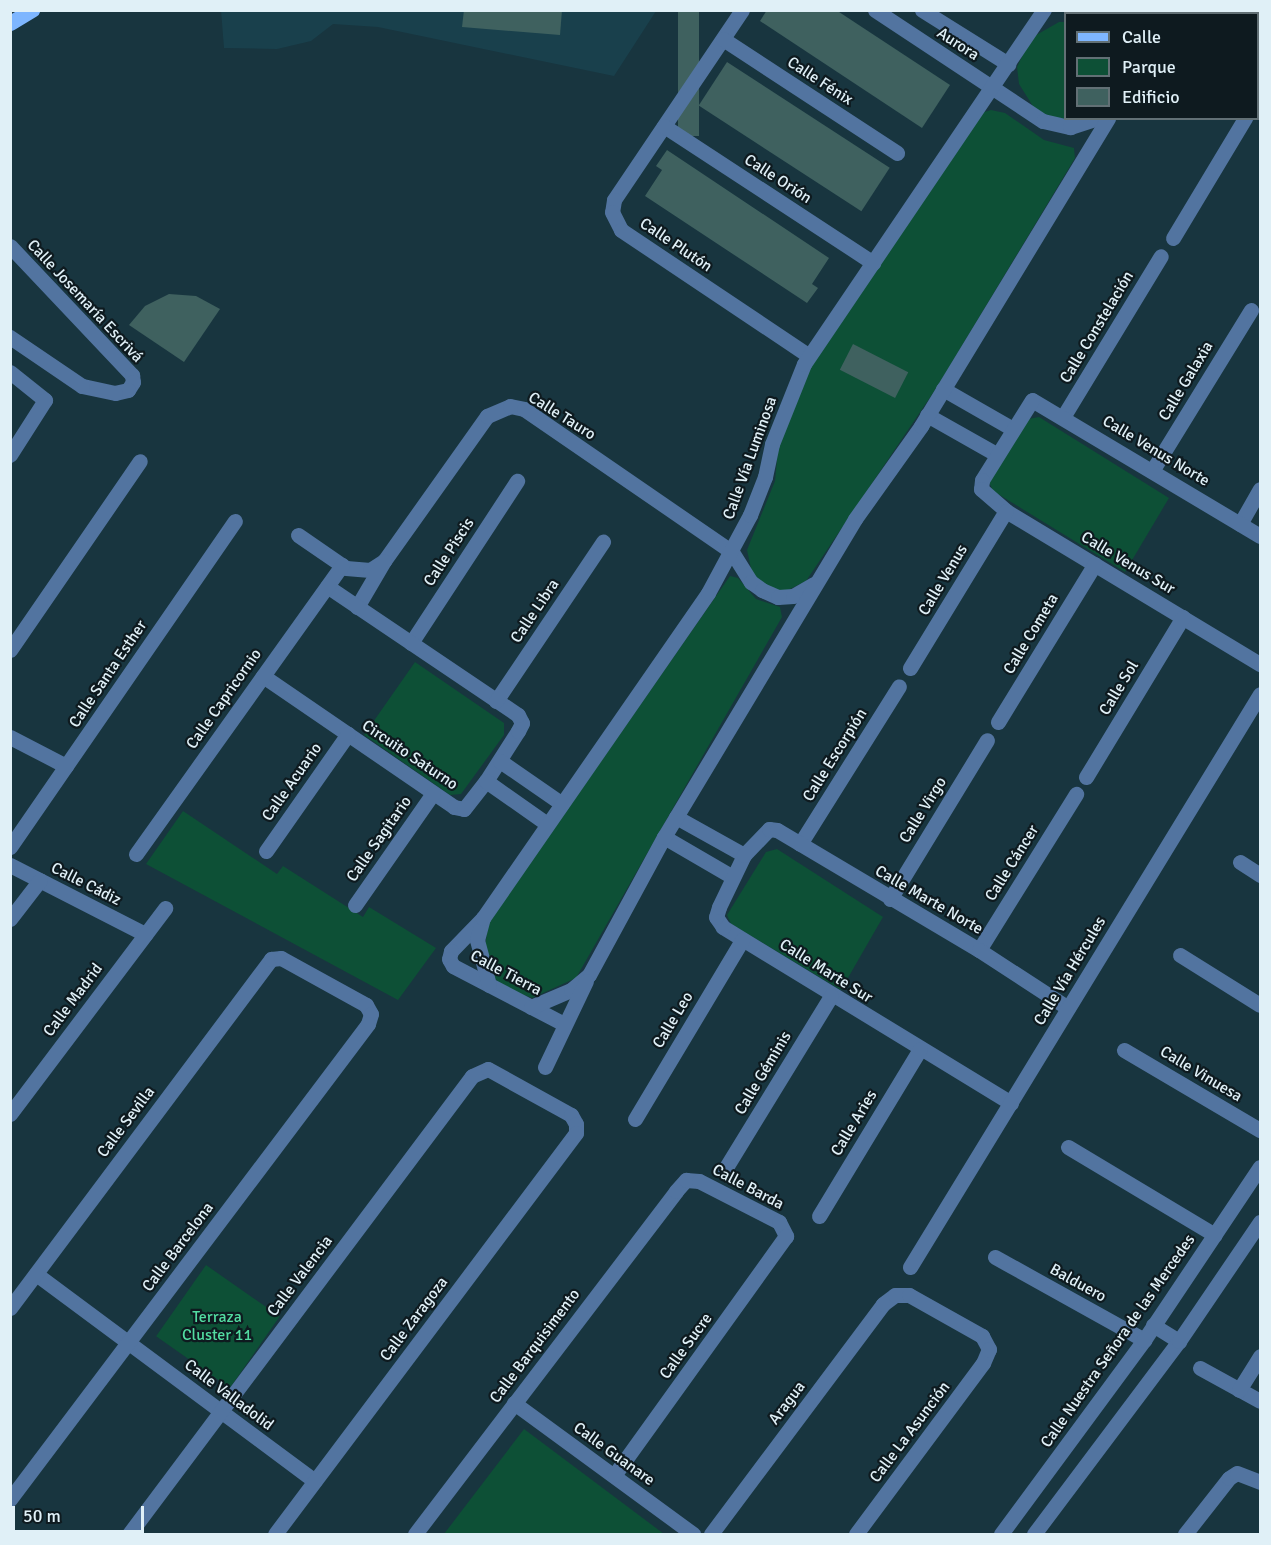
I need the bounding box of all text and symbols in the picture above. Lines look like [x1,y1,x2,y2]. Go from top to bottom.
legend [1064,12,1259,120]
street label: Aurora [933,23,983,65]
text: Calle [1122,26,1161,48]
street label: Calle Fénix [784,53,856,109]
text: Parque [1122,56,1176,78]
text: Edificio [1122,86,1180,108]
street label: Calle Orión [741,150,815,208]
street label: Calle Plutón [636,214,716,276]
street label: Calle Josemaría Escrivá [23,236,147,366]
street label: Calle Constelación [1056,268,1138,386]
street label: Calle Galaxia [1155,338,1217,424]
street label: Calle Tauro [525,388,599,444]
street label: Calle Vía Luminosa [719,394,781,522]
street label: Calle Venus Norte [1099,411,1213,491]
street label: Calle Piscis [420,514,478,590]
street label: Calle Venus Sur [1078,527,1178,599]
street label: Calle Venus [914,541,972,619]
street label: Calle Libra [507,575,563,647]
street label: Calle Cometa [999,590,1063,678]
street label: Calle Santa Esther [65,617,151,731]
street label: Calle Capricornio [182,645,266,753]
street label: Calle Sol [1095,657,1143,719]
street label: Calle Escorpión [799,705,871,805]
street label: Circuito Saturno [358,716,462,794]
street label: Calle Acuario [258,739,326,825]
street label: Calle Virgo [895,773,951,847]
street label: Calle Sagitario [342,792,416,886]
street label: Calle Cáncer [981,821,1043,905]
street label: Calle Cádiz [48,858,124,910]
street label: Calle Marte Norte [872,861,986,939]
street label: Calle Vía Hércules [1030,913,1110,1029]
street label: Calle Marte Sur [776,935,876,1007]
street label: Calle Tierra [467,946,545,1000]
street label: Calle Madrid [39,960,107,1040]
street label: Calle Leo [649,988,697,1052]
street label: Calle Géminis [731,1028,795,1118]
street label: Calle Vinuesa [1156,1042,1246,1106]
street label: Calle Sevilla [93,1083,159,1161]
street label: Calle Aries [827,1087,881,1159]
street label: Calle Barda [709,1160,787,1214]
street label: Calle Barcelona [138,1199,218,1295]
street label: Calle Nuestra Señora de las Mercedes [1037,1231,1199,1451]
street label: Calle Valencia [263,1232,337,1320]
street label: Balduero [1046,1260,1110,1306]
street label: Calle Zaragoza [376,1273,452,1365]
street label: Calle Barquisimento [486,1285,584,1407]
park label: Terraza Cluster 11 [182,1307,252,1345]
street label: Calle Sucre [656,1309,716,1383]
street label: Calle Valladolid [181,1355,277,1435]
street label: Aragua [765,1378,809,1428]
street label: Calle La Asunción [866,1378,954,1486]
street label: Calle Guanare [570,1418,658,1490]
scale bar [15,1494,147,1532]
text: 50 m [23,1505,61,1527]

